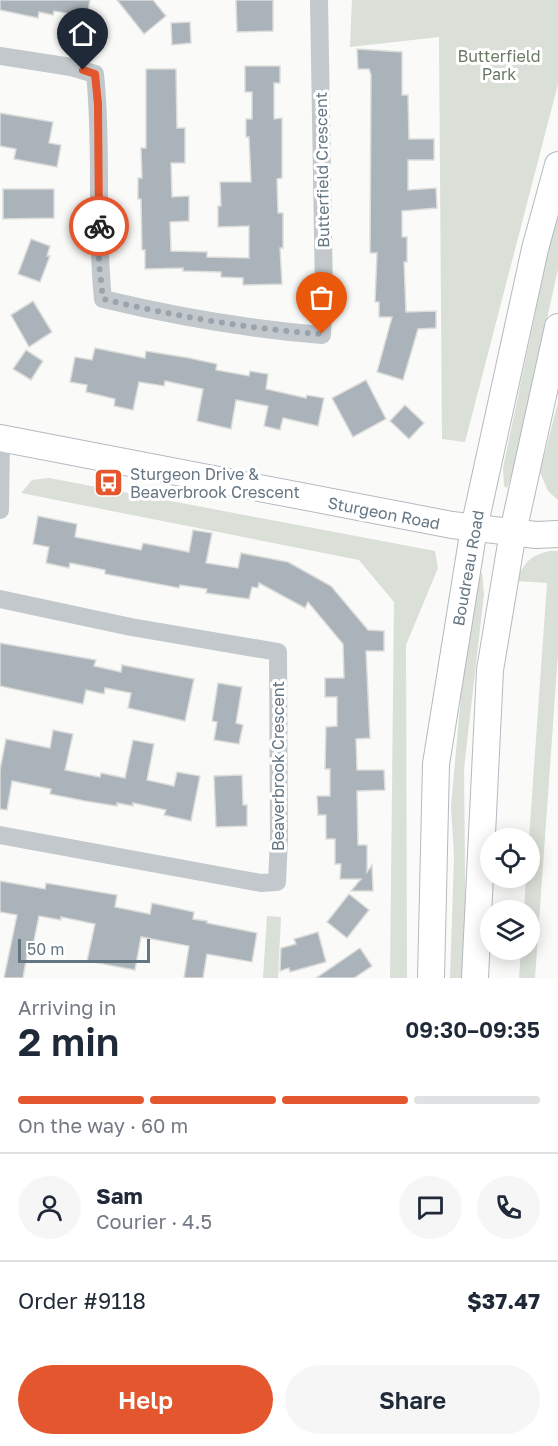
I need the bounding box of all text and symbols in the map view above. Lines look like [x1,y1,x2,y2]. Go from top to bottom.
pin [57,8,108,70]
icon: home [66,17,99,50]
park label: Butterfield Park [457,46,541,84]
street label: Butterfield Crescent [311,92,333,248]
courier [69,196,129,256]
icon: bike [83,210,116,243]
pin [296,272,347,334]
icon: bag [305,281,338,314]
place label: Sturgeon Drive & Beaverbrook Crescent [130,464,300,502]
bus stop icon: Sturgeon Drive & Beaverbrook Crescent [93,467,125,499]
street label: Sturgeon Road [326,492,442,534]
street label: Boudreau Road [448,509,488,627]
street label: Beaverbrook Crescent [268,681,288,851]
map controls [480,828,540,960]
button: locate [480,828,540,888]
button: layers [480,900,540,960]
scale bar [18,936,150,964]
text: 50 m [27,939,64,959]
text: Arriving in [18,995,116,1019]
text: 09:30–09:35 [405,1016,540,1043]
text: 2 min [18,1018,119,1065]
text: On the way · 60 m [18,1113,188,1137]
button: person [18,1176,81,1239]
button: chat [399,1176,462,1239]
button: phone [477,1176,540,1239]
text: Sam [96,1182,143,1209]
text: Courier · 4.5 [96,1209,212,1233]
text: Order #9118 [18,1287,146,1314]
text: $37.47 [467,1287,540,1314]
button: Help [18,1365,273,1434]
button: Share [285,1365,540,1434]

